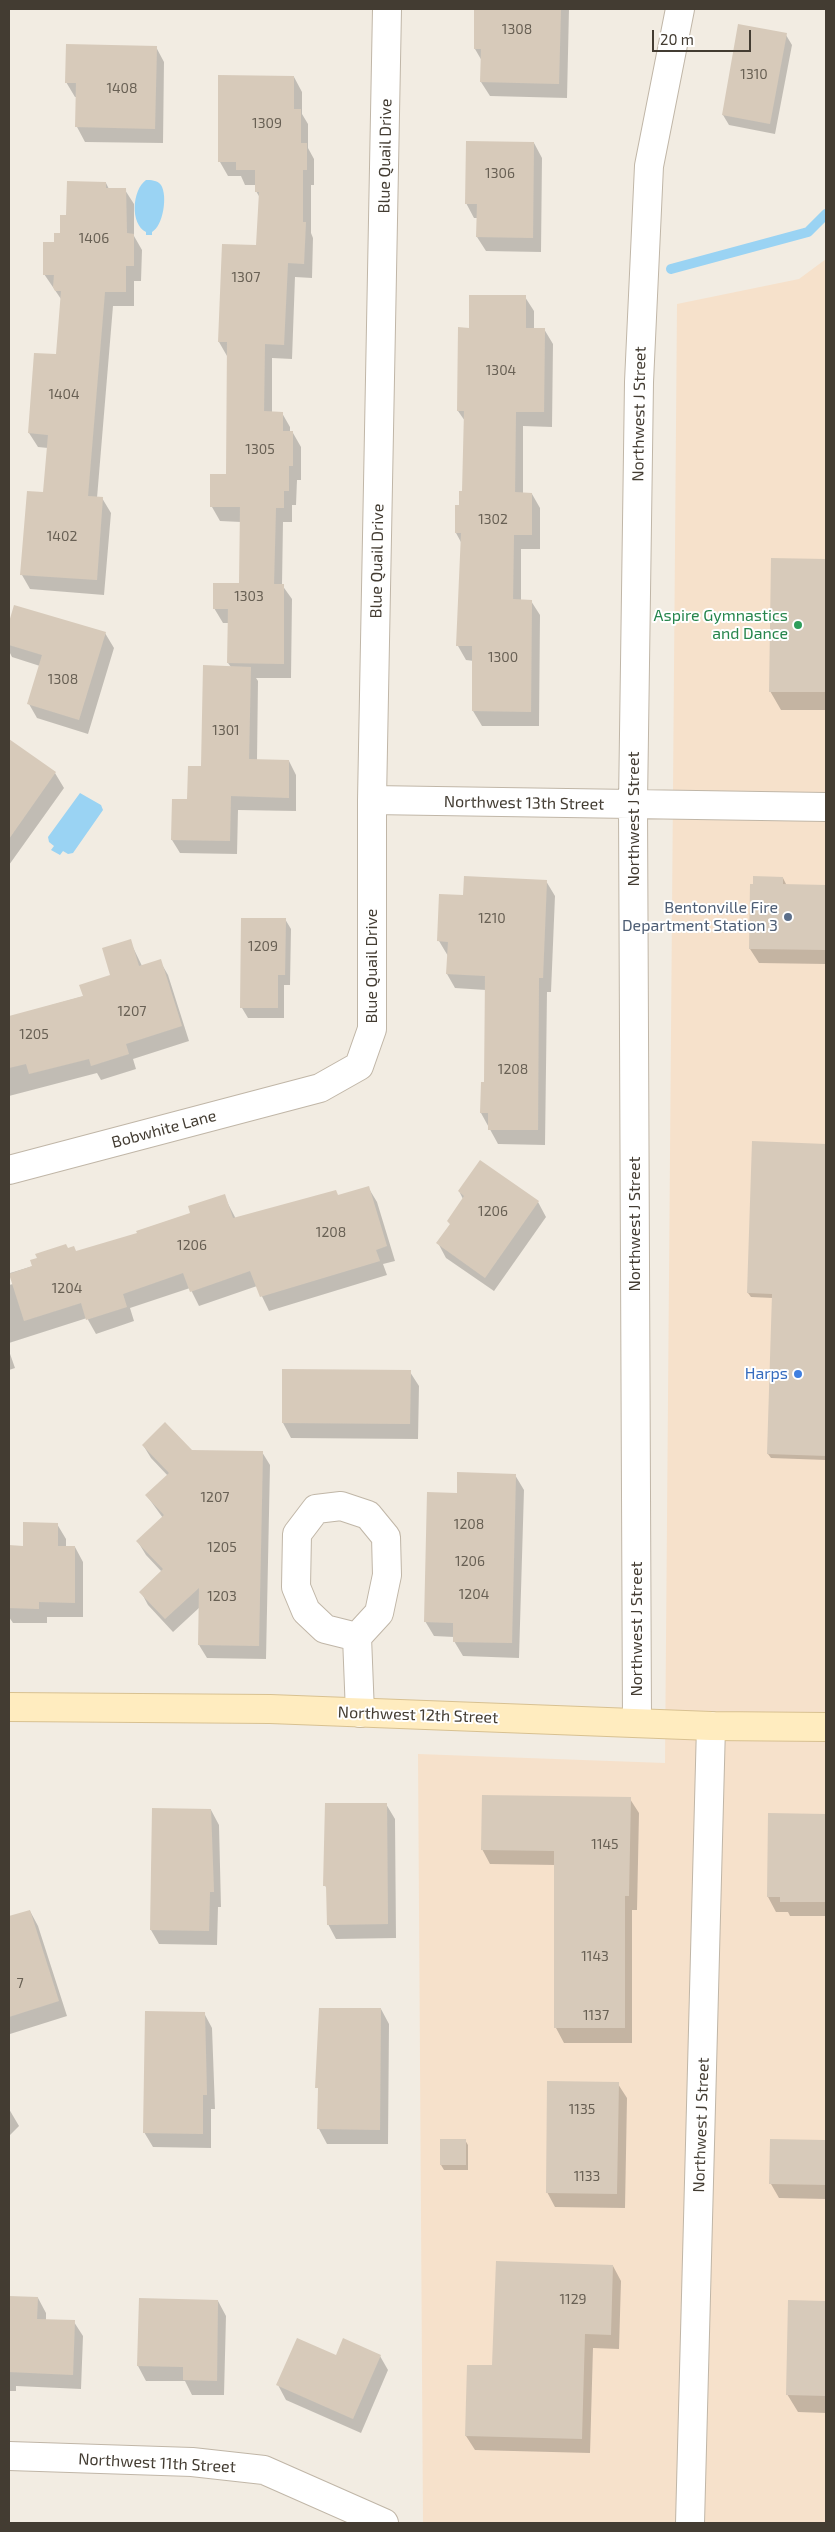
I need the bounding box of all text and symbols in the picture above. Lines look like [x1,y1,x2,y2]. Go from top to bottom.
scale bar [655,20,754,52]
house number: 1308 [502,21,532,37]
text: 20 m [660,30,694,48]
house number: 1310 [740,66,768,82]
house number: 1408 [106,80,138,96]
street label: Blue Quail Drive [374,98,396,214]
house number: 1309 [252,115,282,131]
house number: 1306 [485,165,515,181]
house number: 1406 [79,230,109,246]
house number: 1307 [232,269,260,285]
street label: Northwest J Street [628,346,650,482]
house number: 1304 [486,362,516,378]
house number: 1404 [48,386,80,402]
house number: 1305 [245,441,275,457]
street label: Blue Quail Drive [366,503,388,619]
house number: 1302 [478,511,508,527]
house number: 1402 [47,528,77,544]
house number: 1303 [234,588,264,604]
place label: Aspire Gymnastics and Dance [654,606,788,644]
marker: Aspire Gymnastics and Dance [792,619,804,631]
house number: 1300 [488,649,518,665]
house number: 1308 [48,671,78,687]
house number: 1301 [212,722,240,738]
street label: Northwest J Street [624,751,644,887]
street label: Northwest 13th Street [444,792,604,814]
place label: Bentonville Fire Department Station 3 [622,898,778,936]
street label: Blue Quail Drive [362,909,382,1023]
house number: 1210 [478,910,506,926]
marker: Bentonville Fire Department Station 3 [782,911,794,923]
house number: 1209 [248,938,278,954]
house number: 1207 [117,1003,147,1019]
house number: 1205 [19,1026,49,1042]
house number: 1208 [498,1061,528,1077]
street label: Bobwhite Lane [110,1106,218,1152]
street label: Northwest J Street [625,1156,645,1292]
house number: 1206 [478,1203,508,1219]
house number: 1208 [316,1224,346,1240]
house number: 1206 [177,1237,207,1253]
house number: 1204 [52,1280,82,1296]
place label: Harps [745,1364,788,1384]
marker: Harps [792,1368,804,1380]
house number: 1207 [200,1489,230,1505]
house number: 1208 [454,1516,484,1532]
house number: 1205 [207,1539,237,1555]
house number: 1206 [455,1553,485,1569]
street label: Northwest J Street [627,1561,647,1697]
house number: 1204 [459,1586,489,1602]
house number: 1203 [207,1588,237,1604]
street label: Northwest 12th Street [337,1703,499,1727]
house number: 1145 [591,1836,619,1852]
house number: 1143 [581,1948,609,1964]
house number: 7 [16,1975,24,1991]
house number: 1137 [583,2007,609,2023]
street label: Northwest J Street [689,2057,713,2193]
house number: 1135 [569,2101,595,2117]
house number: 1133 [574,2168,600,2184]
house number: 1129 [559,2291,587,2307]
street label: Northwest 11th Street [78,2449,236,2477]

